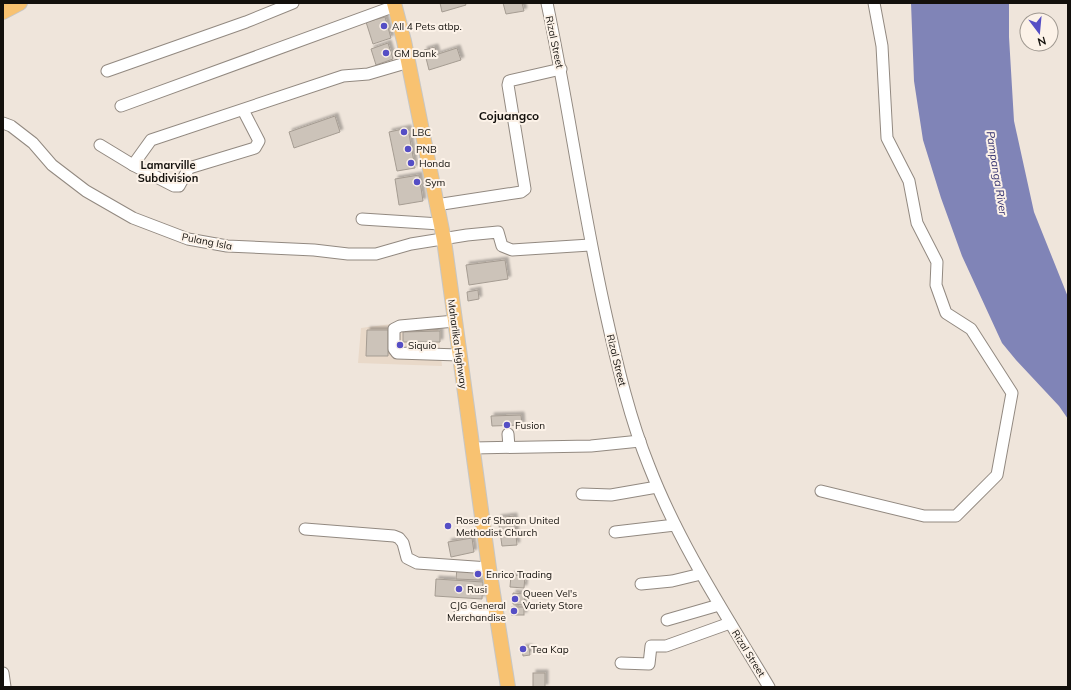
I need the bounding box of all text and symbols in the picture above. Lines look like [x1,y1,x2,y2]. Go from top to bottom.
north arrow [1019,12,1059,52]
street label: Rizal Street [543,15,566,70]
place label: All 4 Pets atbp. [392,20,462,33]
marker: All 4 Pets atbp. [379,21,389,31]
text: N [1036,34,1048,49]
place label: GM Bank [394,47,437,60]
marker: GM Bank [381,48,391,58]
district label: Cojuangco [479,108,539,123]
place label: LBC [412,126,431,139]
marker: LBC [399,127,409,137]
water label: Pampanga River [983,130,1011,217]
place label: PNB [416,143,437,156]
marker: PNB [403,144,413,154]
place label: Honda [419,157,450,170]
district label: Lamarville Subdivision [138,158,198,185]
marker: Honda [406,158,416,168]
place label: Sym [425,176,445,189]
marker: Sym [412,177,422,187]
street label: Pulang Isla [181,230,233,253]
street label: Maharlika Highway [445,298,470,390]
street label: Rizal Street [604,333,629,388]
place label: Siquio [408,339,437,352]
marker: Siquio [395,340,405,350]
place label: Fusion [515,419,545,432]
marker: Fusion [502,420,512,430]
place label: Rose of Sharon United Methodist Church [456,514,559,539]
marker: Rose of Sharon United Methodist Church [443,521,453,531]
place label: Enrico Trading [486,568,552,581]
marker: Enrico Trading [473,569,483,579]
place label: Rusi [467,583,487,596]
marker: Rusi [454,584,464,594]
place label: Queen Vel's Variety Store [523,587,583,612]
marker: Queen Vel's Variety Store [510,594,520,604]
place label: CJG General Merchandise [447,599,506,624]
marker: CJG General Merchandise [509,606,519,616]
street label: Rizal Street [729,627,768,680]
place label: Tea Kap [531,643,569,656]
marker: Tea Kap [518,644,528,654]

